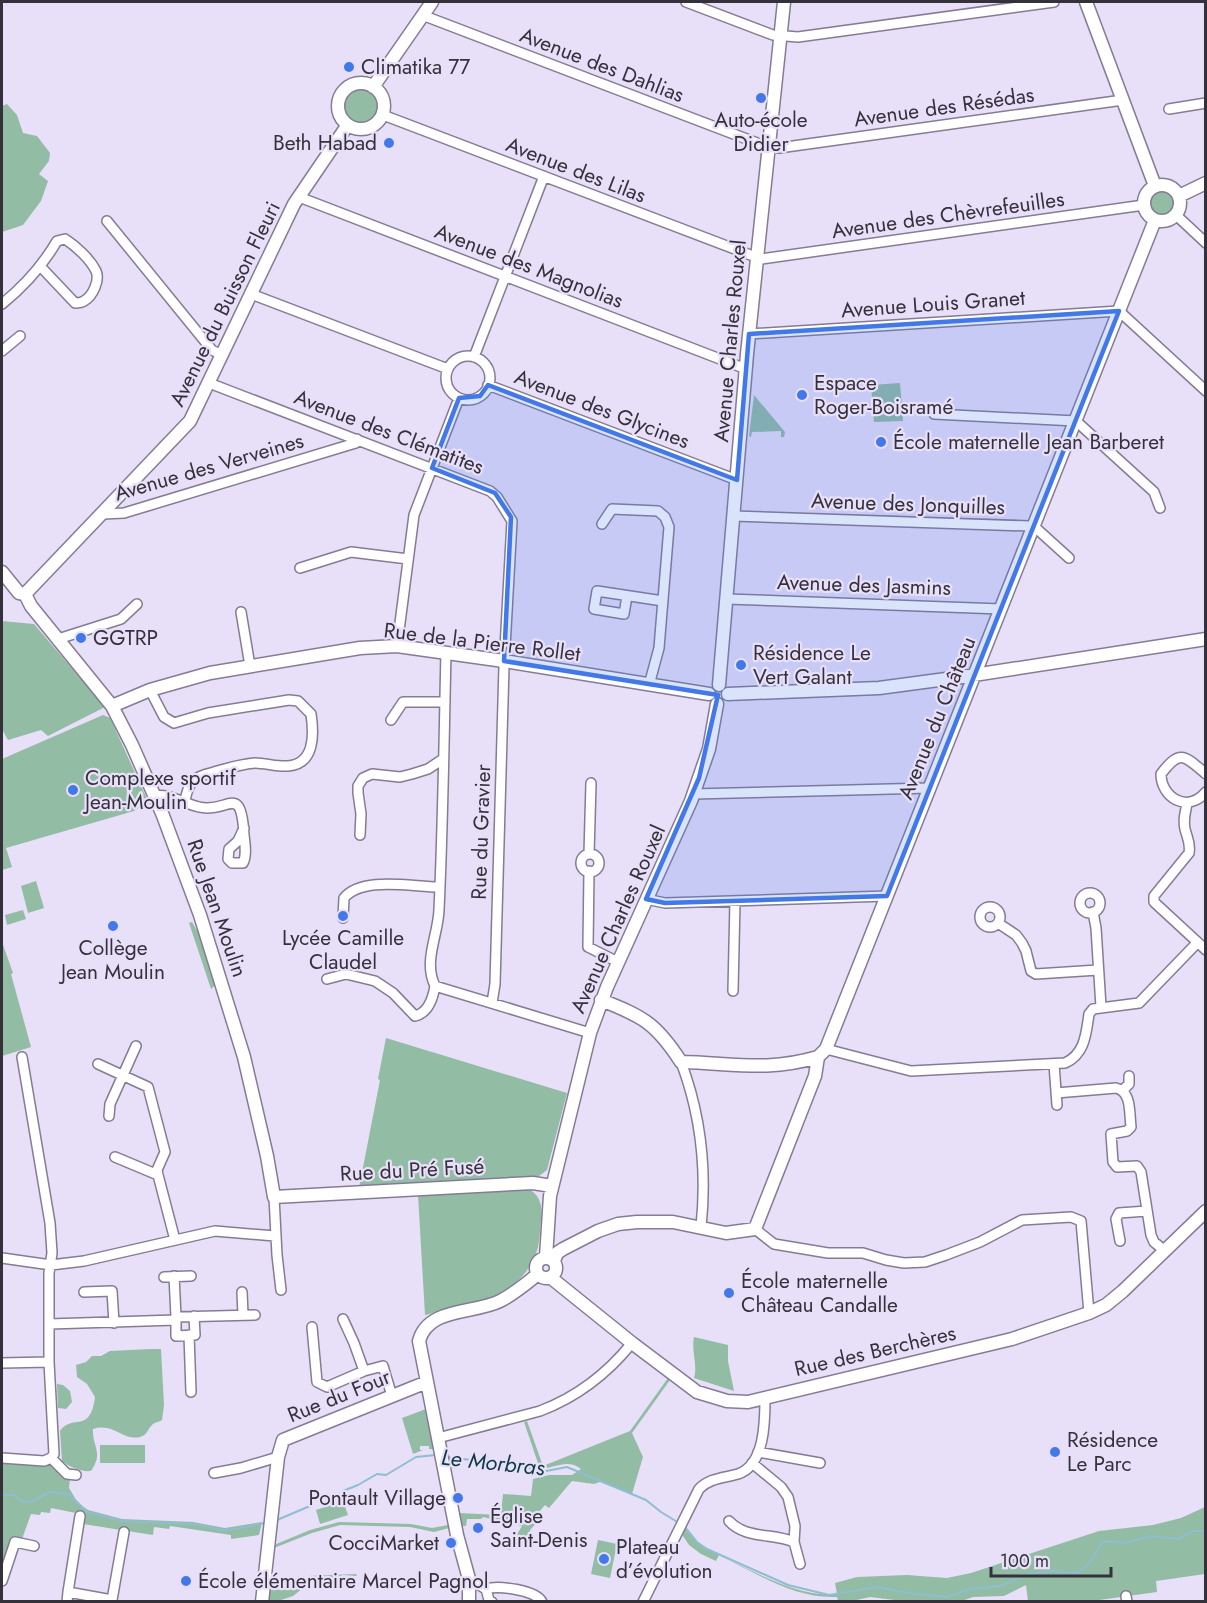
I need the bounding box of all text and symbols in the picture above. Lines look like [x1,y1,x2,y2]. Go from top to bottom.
street label: Avenue des Dahlias [516,20,688,110]
place label: Climatika 77 [361,52,470,82]
marker: Climatika 77 [342,60,356,74]
street label: Avenue des Résédas [852,80,1036,134]
marker: Auto-école Didier [754,91,768,105]
place label: Auto-école Didier [714,105,808,159]
place label: Beth Habad [273,128,377,158]
street label: Avenue des Lilas [502,130,650,210]
marker: Beth Habad [382,136,396,150]
street label: Avenue des Chèvrefeuilles [830,184,1066,246]
street label: Avenue du Buisson Fleuri [162,196,288,412]
street label: Avenue des Magnolias [430,216,628,316]
street label: Avenue Charles Rouxel [706,238,754,444]
street label: Avenue Louis Granet [840,283,1026,325]
street label: Avenue des Glycines [510,362,694,456]
place label: Espace Roger-Boisramé [814,368,953,422]
street label: Avenue des Clématites [290,382,488,482]
marker: Espace Roger-Boisramé [795,388,809,402]
street label: Avenue des Verveines [111,426,307,508]
place label: École maternelle Jean Barberet [893,427,1164,457]
marker: École maternelle Jean Barberet [874,435,888,449]
street label: Avenue des Jonquilles [810,486,1006,522]
street label: Avenue des Jasmins [776,567,952,603]
street label: Rue de la Pierre Rollet [382,615,582,669]
place label: GGTRP [93,623,158,653]
marker: GGTRP [74,631,88,645]
street label: Avenue du Château [891,632,983,804]
place label: Résidence Le Vert Galant [753,638,871,692]
marker: Résidence Le Vert Galant [734,658,748,672]
place label: Complexe sportif Jean-Moulin [82,763,237,817]
street label: Rue du Gravier [464,763,498,900]
marker: Complexe sportif Jean-Moulin [66,783,80,797]
street label: Avenue Charles Rouxel [563,820,673,1018]
street label: Rue Jean Moulin [179,835,255,981]
marker: Lycée Camille Claudel [336,909,350,923]
marker: Collège Jean Moulin [106,919,120,933]
place label: Lycée Camille Claudel [282,923,404,977]
place label: Collège Jean Moulin [58,933,165,987]
street label: Rue du Pré Fusé [339,1151,485,1189]
place label: École maternelle Château Candalle [741,1266,898,1320]
marker: École maternelle Château Candalle [722,1286,736,1300]
street label: Rue des Berchères [791,1318,959,1384]
street label: Rue du Four [283,1361,396,1430]
place label: Résidence Le Parc [1067,1425,1158,1479]
water label: Le Morbras [440,1441,547,1483]
marker: Résidence Le Parc [1048,1445,1062,1459]
place label: Pontault Village [308,1483,446,1513]
marker: Pontault Village [451,1491,465,1505]
place label: Église Saint-Denis [490,1501,588,1555]
marker: Église Saint-Denis [471,1521,485,1535]
place label: CocciMarket [329,1528,439,1558]
place label: Plateau d’évolution [616,1532,713,1586]
marker: CocciMarket [444,1536,458,1550]
scale bar [991,1540,1111,1578]
text: 100 m [1000,1548,1049,1574]
marker: Plateau d’évolution [597,1552,611,1566]
place label: École élémentaire Marcel Pagnol [198,1566,489,1596]
marker: École élémentaire Marcel Pagnol [179,1574,193,1588]

